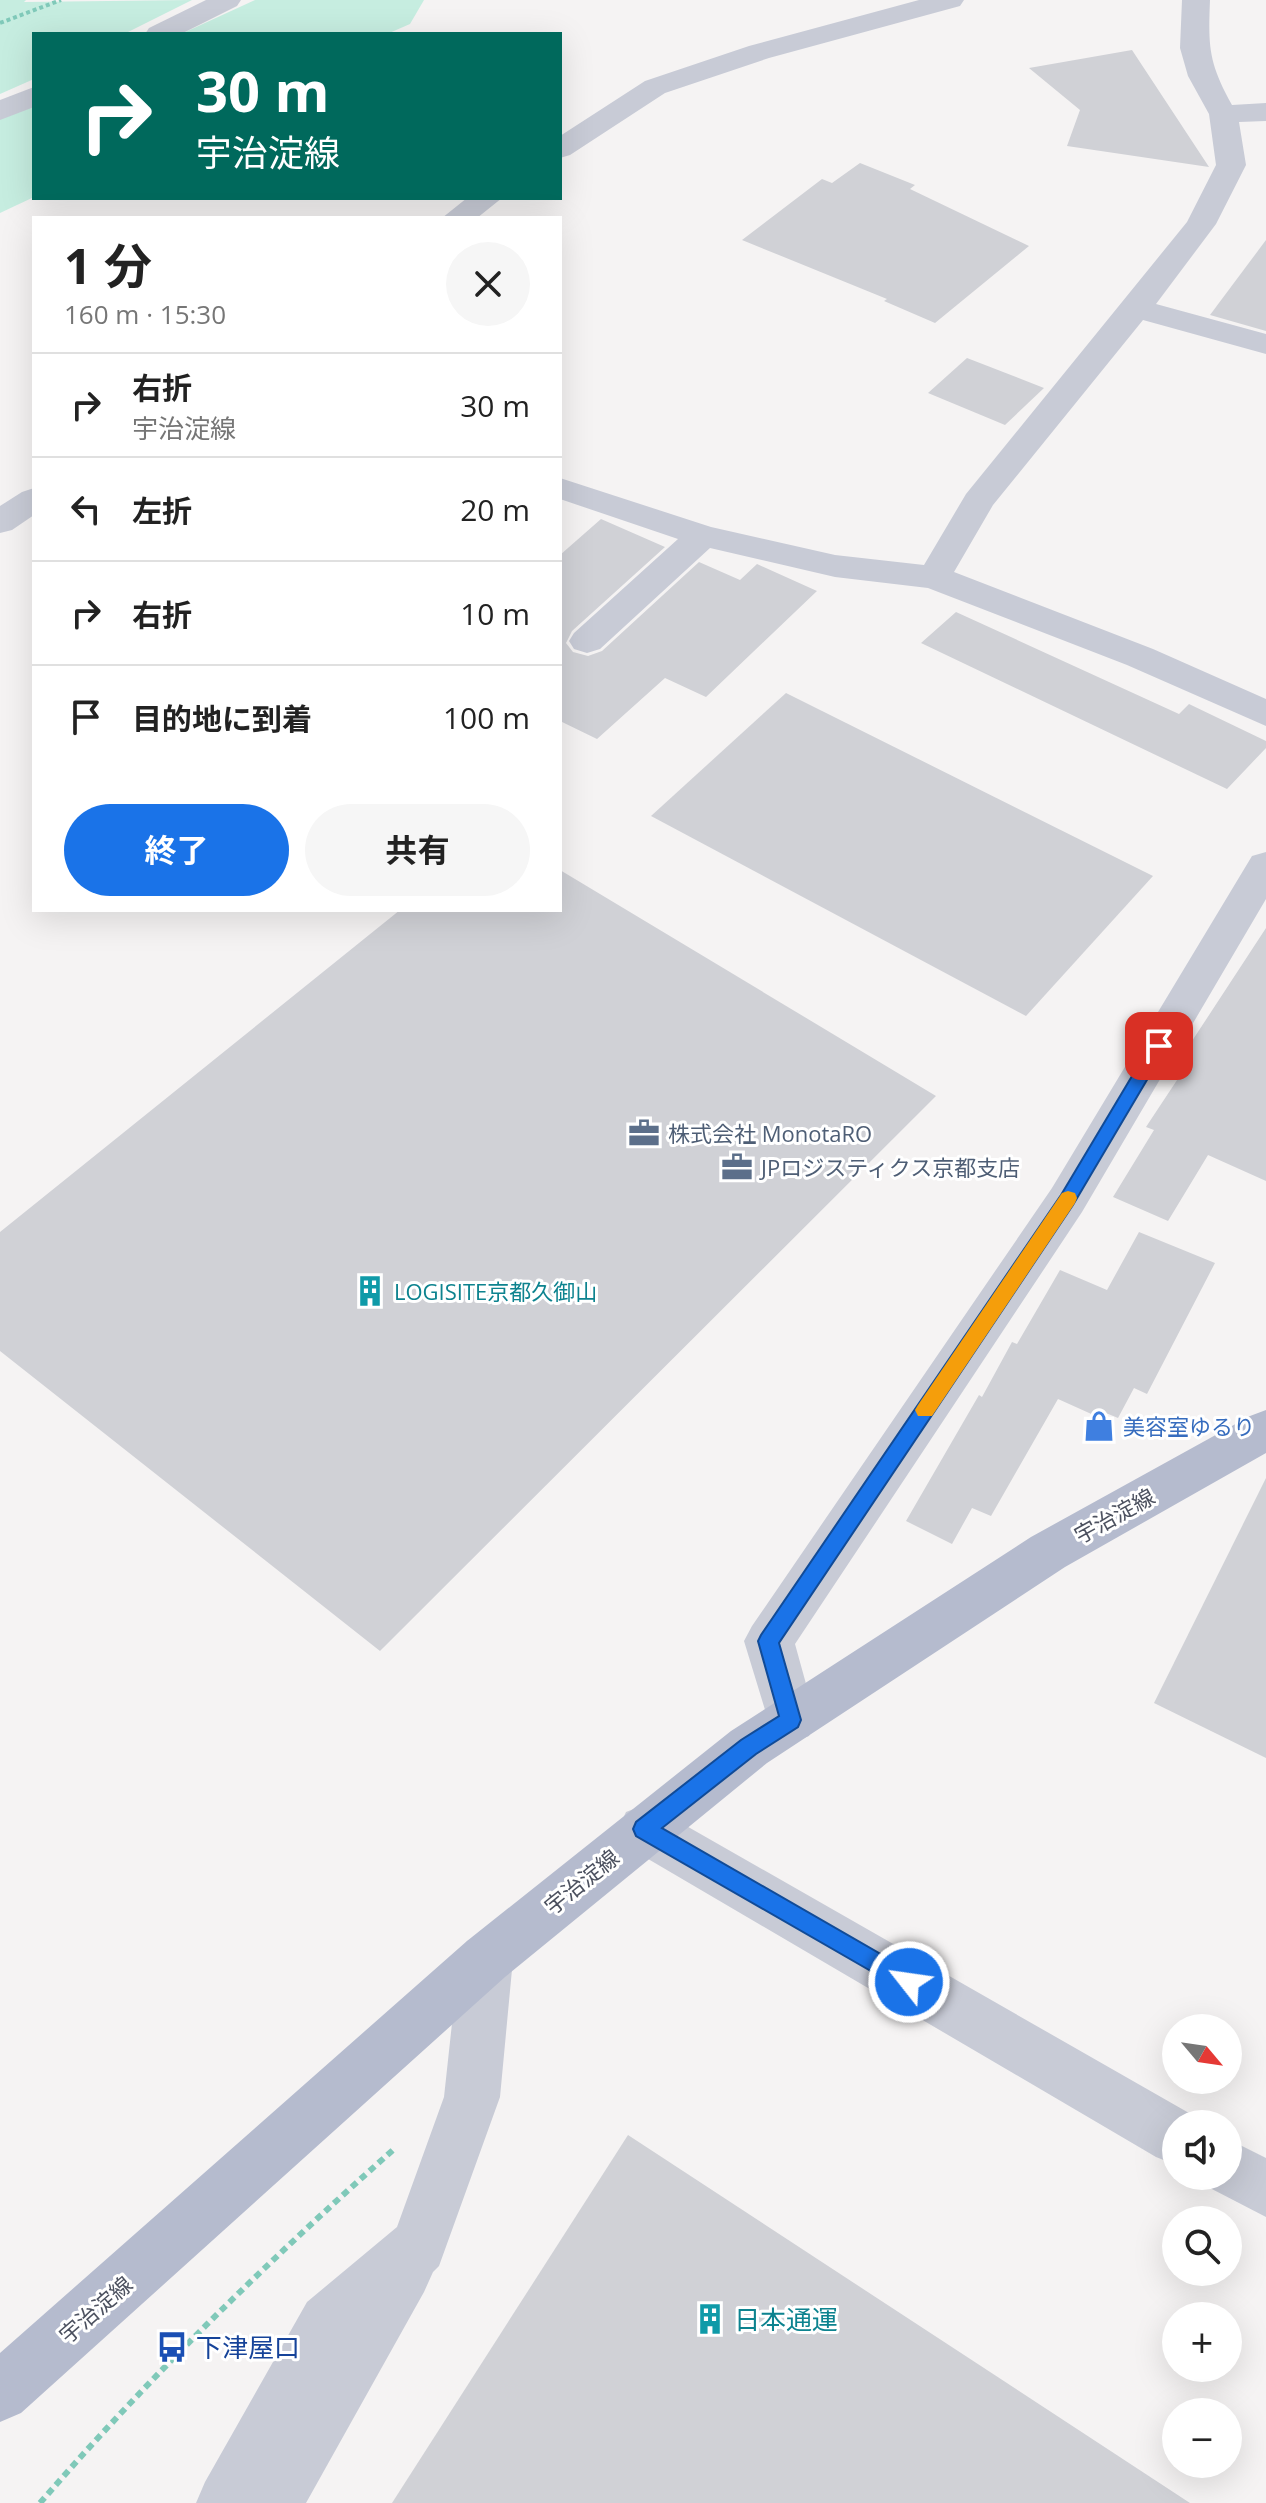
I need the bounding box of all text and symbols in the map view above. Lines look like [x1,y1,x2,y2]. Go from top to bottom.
text: 30 m [196,52,330,128]
icon: right [64,64,168,168]
text: 宇治淀線 [196,128,340,177]
text: 1 分 [64,233,152,298]
button: close [446,242,530,326]
text: 160 m · 15:30 [64,296,226,332]
text: 右折 [132,367,192,408]
icon: right [64,383,108,427]
text: 30 m [460,385,530,426]
text: 宇治淀線 [132,410,236,446]
icon: left [64,487,108,531]
text: 20 m [460,489,530,530]
text: 左折 [132,490,192,531]
icon: right [64,591,108,635]
text: 10 m [460,593,530,634]
text: 右折 [132,594,192,635]
icon: arrive [64,695,108,739]
text: 100 m [443,697,530,738]
text: 目的地に到着 [132,698,312,739]
button: 終了 [64,804,289,896]
button: 共有 [305,804,530,896]
pin [1125,1012,1193,1080]
icon: arrive [1137,1024,1181,1068]
office icon: 株式会社 MonotaRO [627,1116,661,1150]
place label: 株式会社 MonotaRO [668,1118,872,1148]
office icon: JPロジスティクス京都支店 [720,1150,754,1184]
place label: JPロジスティクス京都支店 [759,1152,1020,1182]
building icon: LOGISITE京都久御山 [353,1274,387,1308]
place label: LOGISITE京都久御山 [394,1276,597,1306]
shop icon: 美容室ゆるり [1082,1409,1116,1443]
place label: 美容室ゆるり [1123,1411,1255,1441]
street label: 宇治淀線 [1068,1481,1160,1549]
street label: 宇治淀線 [537,1842,625,1920]
position arrow [867,1940,951,2024]
north arrow [1162,2014,1242,2094]
map controls [1162,2014,1242,2478]
button: sound [1162,2110,1242,2190]
button: search [1162,2206,1242,2286]
street label: 宇治淀線 [52,2269,138,2349]
place label: 日本通運 [734,2301,838,2337]
building icon: 日本通運 [693,2302,727,2336]
button: + [1162,2302,1242,2382]
place label: 下津屋口 [196,2329,300,2365]
bus stop icon: 下津屋口 [155,2330,189,2364]
button: − [1162,2398,1242,2478]

